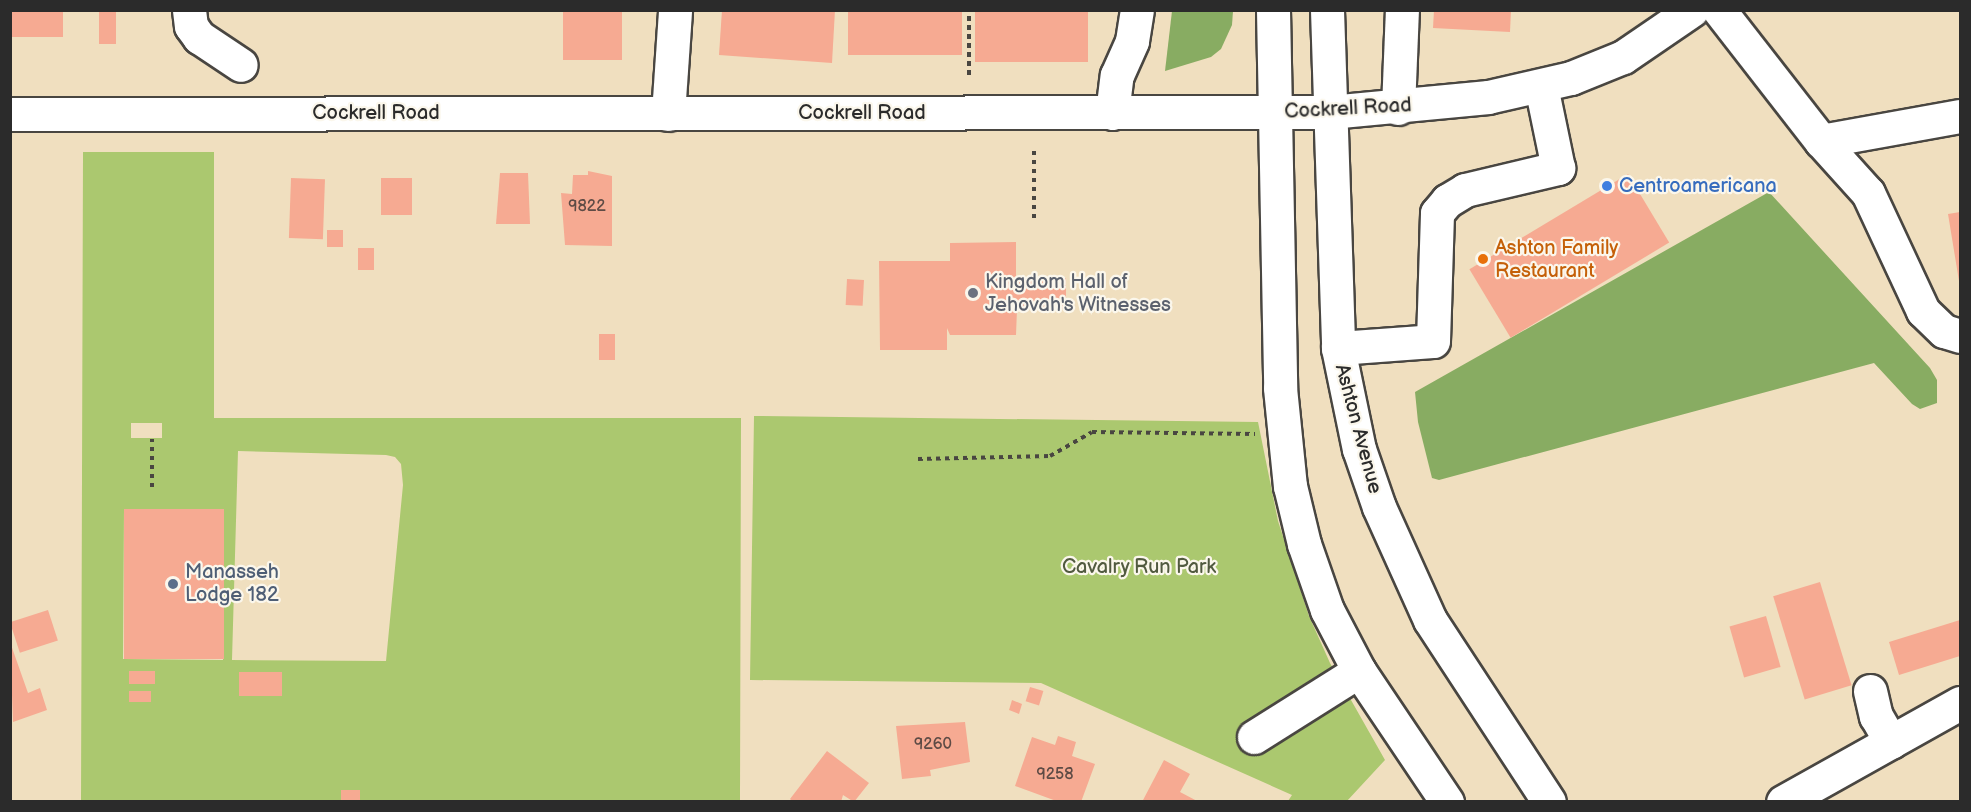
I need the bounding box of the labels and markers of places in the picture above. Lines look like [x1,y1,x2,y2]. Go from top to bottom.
place label: Centroamericana [1619,174,1777,198]
marker: Centroamericana [1600,179,1614,193]
place label: Ashton Family Restaurant [1495,236,1618,283]
marker: Ashton Family Restaurant [1476,252,1490,266]
place label: Kingdom Hall of Jehovah's Witnesses [985,270,1172,317]
marker: Kingdom Hall of Jehovah's Witnesses [966,286,980,300]
place label: Manasseh Lodge 182 [185,560,279,607]
marker: Manasseh Lodge 182 [166,577,180,591]

